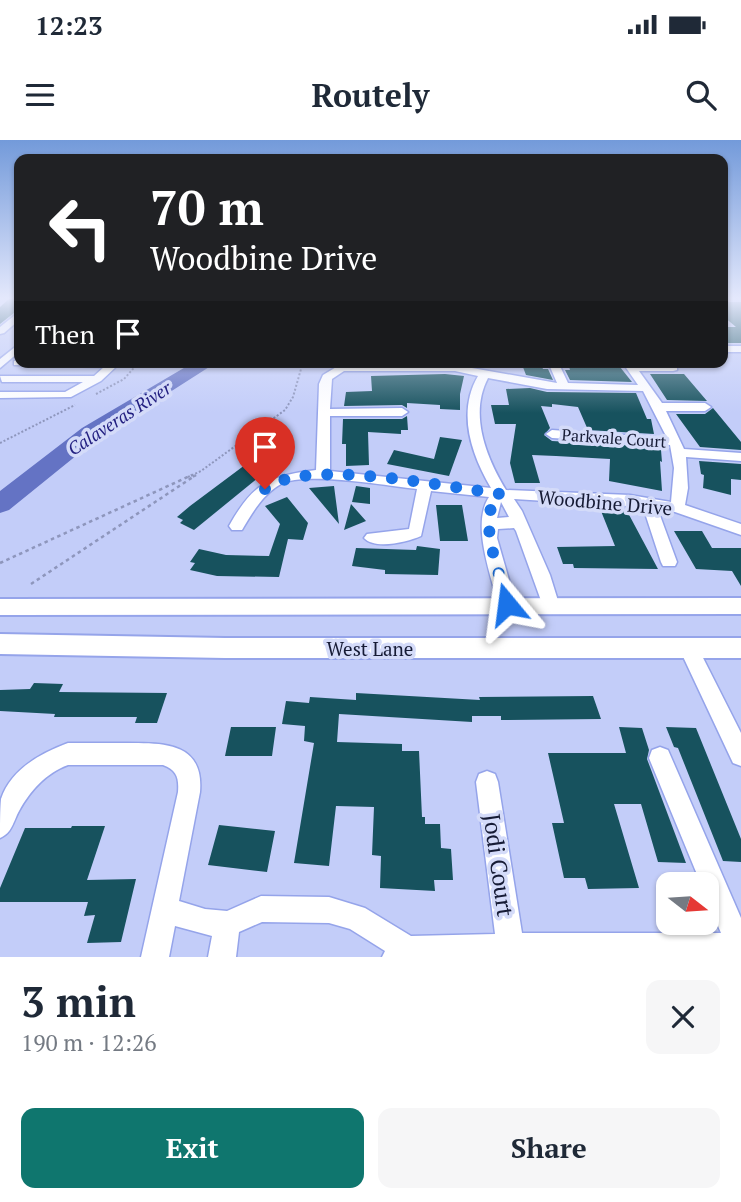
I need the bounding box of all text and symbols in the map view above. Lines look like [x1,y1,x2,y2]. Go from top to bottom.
text: 12:23 [35,8,103,42]
text: Routely [312,74,429,116]
icon: menu [21,76,59,114]
icon: search [682,76,720,114]
text: 70 m [150,174,264,239]
icon: left [35,182,126,273]
text: Woodbine Drive [150,237,377,279]
icon: arrive [109,315,147,353]
text: Then [35,317,95,351]
water label: Calaveras River [63,375,176,460]
pin [235,417,295,489]
street label: Parkvale Court [561,423,667,453]
icon: arrive [246,428,284,466]
street label: Woodbine Drive [537,484,673,520]
position arrow [470,567,544,641]
street label: West Lane [327,636,413,661]
street label: Jodi Court [476,812,522,919]
north arrow [656,872,719,934]
map controls [656,872,719,935]
text: 3 min [21,973,136,1029]
button: close [646,980,720,1054]
text: 190 m · 12:26 [21,1027,156,1058]
button: Exit [21,1108,364,1188]
button: Share [378,1108,720,1188]

